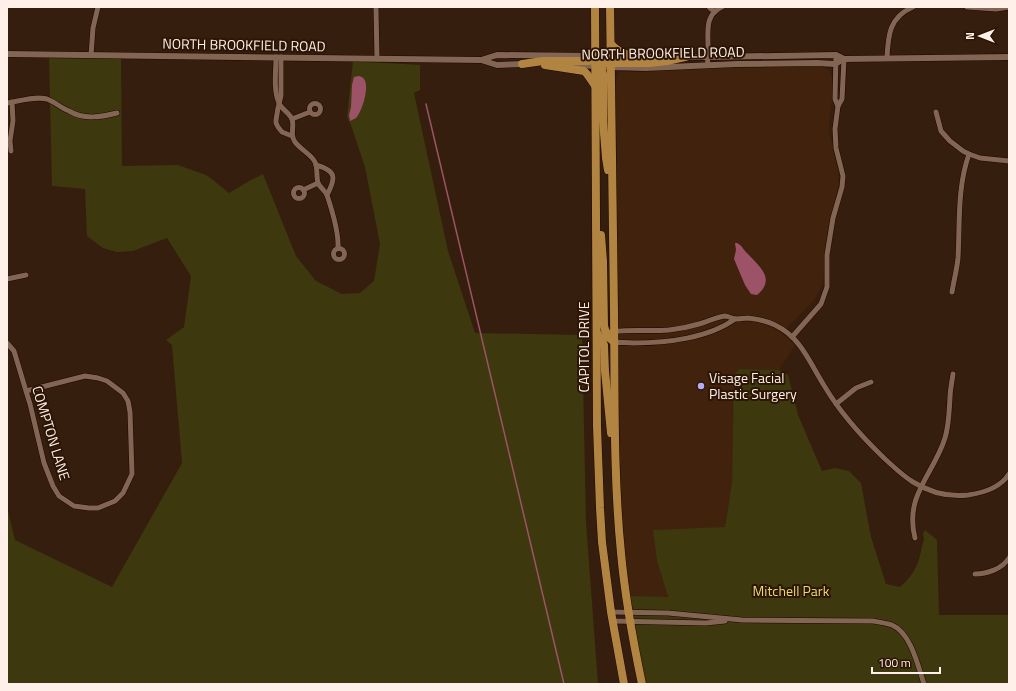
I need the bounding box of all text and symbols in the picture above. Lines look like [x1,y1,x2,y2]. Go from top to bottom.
north arrow [960,16,1000,56]
text: N [962,32,978,40]
street label: NORTH BROOKFIELD ROAD [162,33,326,56]
street label: NORTH BROOKFIELD ROAD [581,41,745,64]
street label: CAPITOL DRIVE [573,301,594,392]
place label: Visage Facial Plastic Surgery [709,367,797,404]
marker: Visage Facial Plastic Surgery [696,381,706,391]
street label: COMPTON LANE [27,383,76,483]
park label: Mitchell Park [753,580,830,601]
scale bar [872,649,940,675]
text: 100 m [878,653,911,672]

